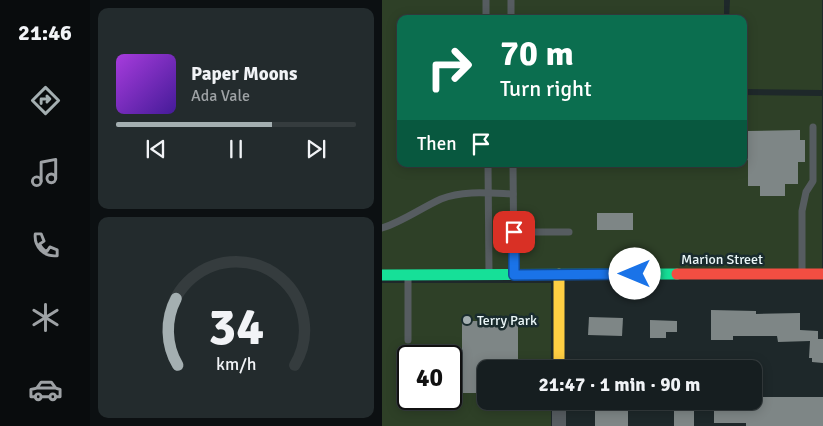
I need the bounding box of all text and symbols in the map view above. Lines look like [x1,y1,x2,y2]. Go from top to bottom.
text: 21:46 [18,19,72,46]
text: 70 m [500,32,574,75]
icon: right [417,35,482,100]
text: Paper Moons [191,62,297,86]
text: Turn right [500,75,592,102]
icon: directions [28,83,63,118]
text: Ada Vale [191,86,250,106]
icon: arrive [467,130,495,158]
text: Then [417,132,457,156]
icon: previous [142,135,170,163]
icon: pause [222,135,250,163]
icon: next [302,135,330,163]
icon: music [28,155,63,190]
pin [493,211,535,253]
icon: arrive [500,218,528,246]
icon: phone [28,228,63,263]
position arrow [608,247,660,299]
street label: Marion Street [681,251,763,268]
text: 34 [208,295,264,359]
icon: climate [28,300,63,335]
place label: Terry Park [477,312,537,329]
marker: Terry Park [461,314,473,326]
speed limit sign: 40 [397,345,462,410]
text: km/h [216,353,256,375]
icon: car [28,372,63,407]
text: 21:47 · 1 min · 90 m [539,373,700,397]

